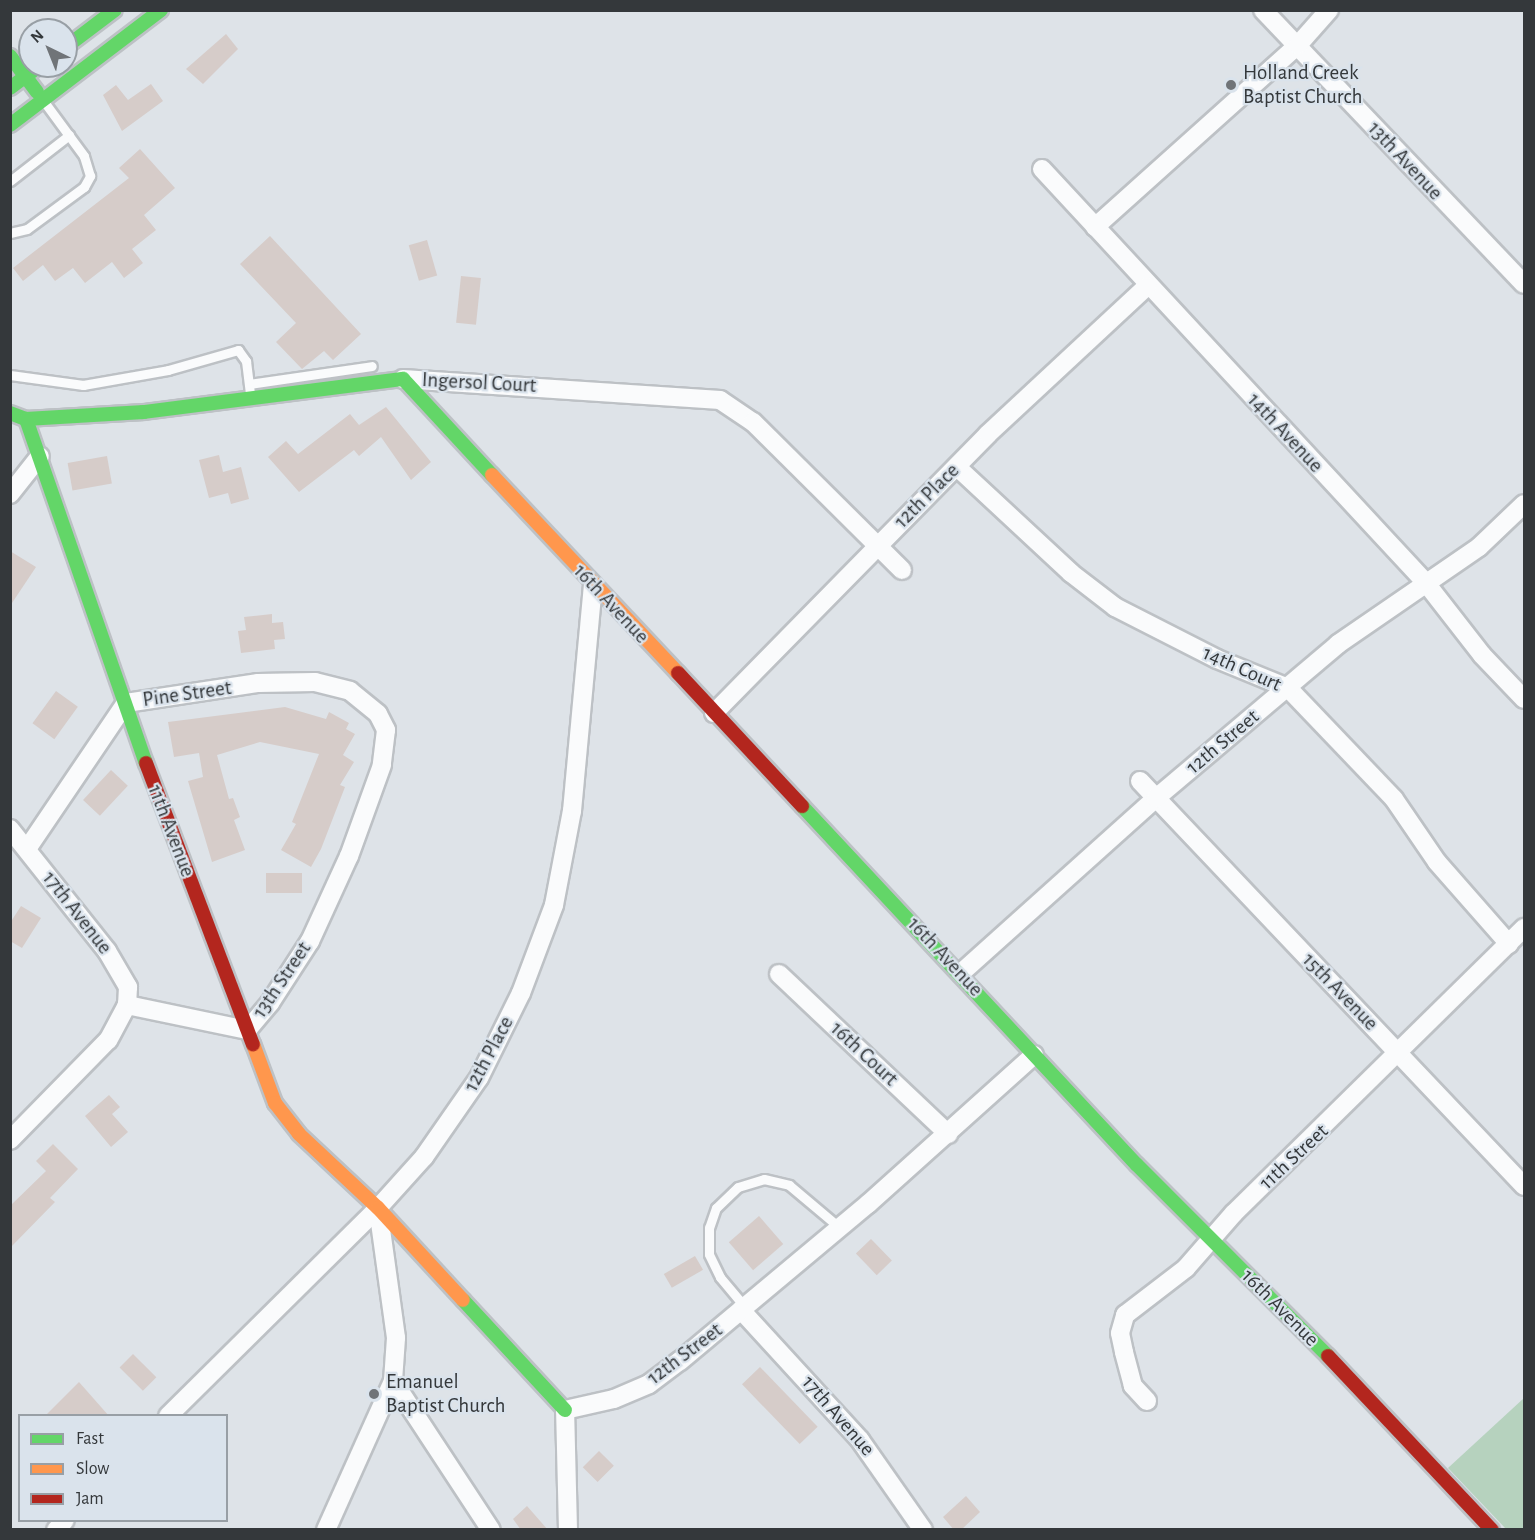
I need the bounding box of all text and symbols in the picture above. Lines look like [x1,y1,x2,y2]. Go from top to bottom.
north arrow [18,18,78,78]
text: N [28,27,47,46]
place label: Holland Creek Baptist Church [1243,60,1362,110]
marker: Holland Creek Baptist Church [1224,78,1238,92]
street label: 13th Avenue [1362,117,1448,205]
street label: Ingersol Court [421,367,537,399]
street label: 14th Avenue [1242,388,1328,478]
street label: 12th Place [889,458,965,534]
street label: 16th Avenue [568,559,654,649]
street label: 14th Court [1199,641,1285,697]
street label: Pine Street [141,675,233,713]
street label: 12th Street [1181,704,1265,780]
street label: 11th Avenue [142,781,200,881]
street label: 17th Avenue [37,867,117,959]
street label: 16th Avenue [902,912,988,1002]
street label: 13th Street [247,937,317,1023]
street label: 15th Avenue [1297,948,1383,1036]
street label: 12th Place [459,1012,519,1096]
street label: 16th Court [825,1016,903,1092]
street label: 11th Street [1254,1119,1334,1195]
street label: 16th Avenue [1236,1264,1324,1352]
street label: 12th Street [643,1318,727,1390]
place label: Emanuel Baptist Church [386,1369,505,1419]
street label: 17th Avenue [796,1371,880,1461]
marker: Emanuel Baptist Church [367,1387,381,1401]
legend [18,1414,228,1522]
text: Fast [76,1430,104,1448]
text: Slow [76,1460,109,1478]
text: Jam [76,1490,104,1508]

